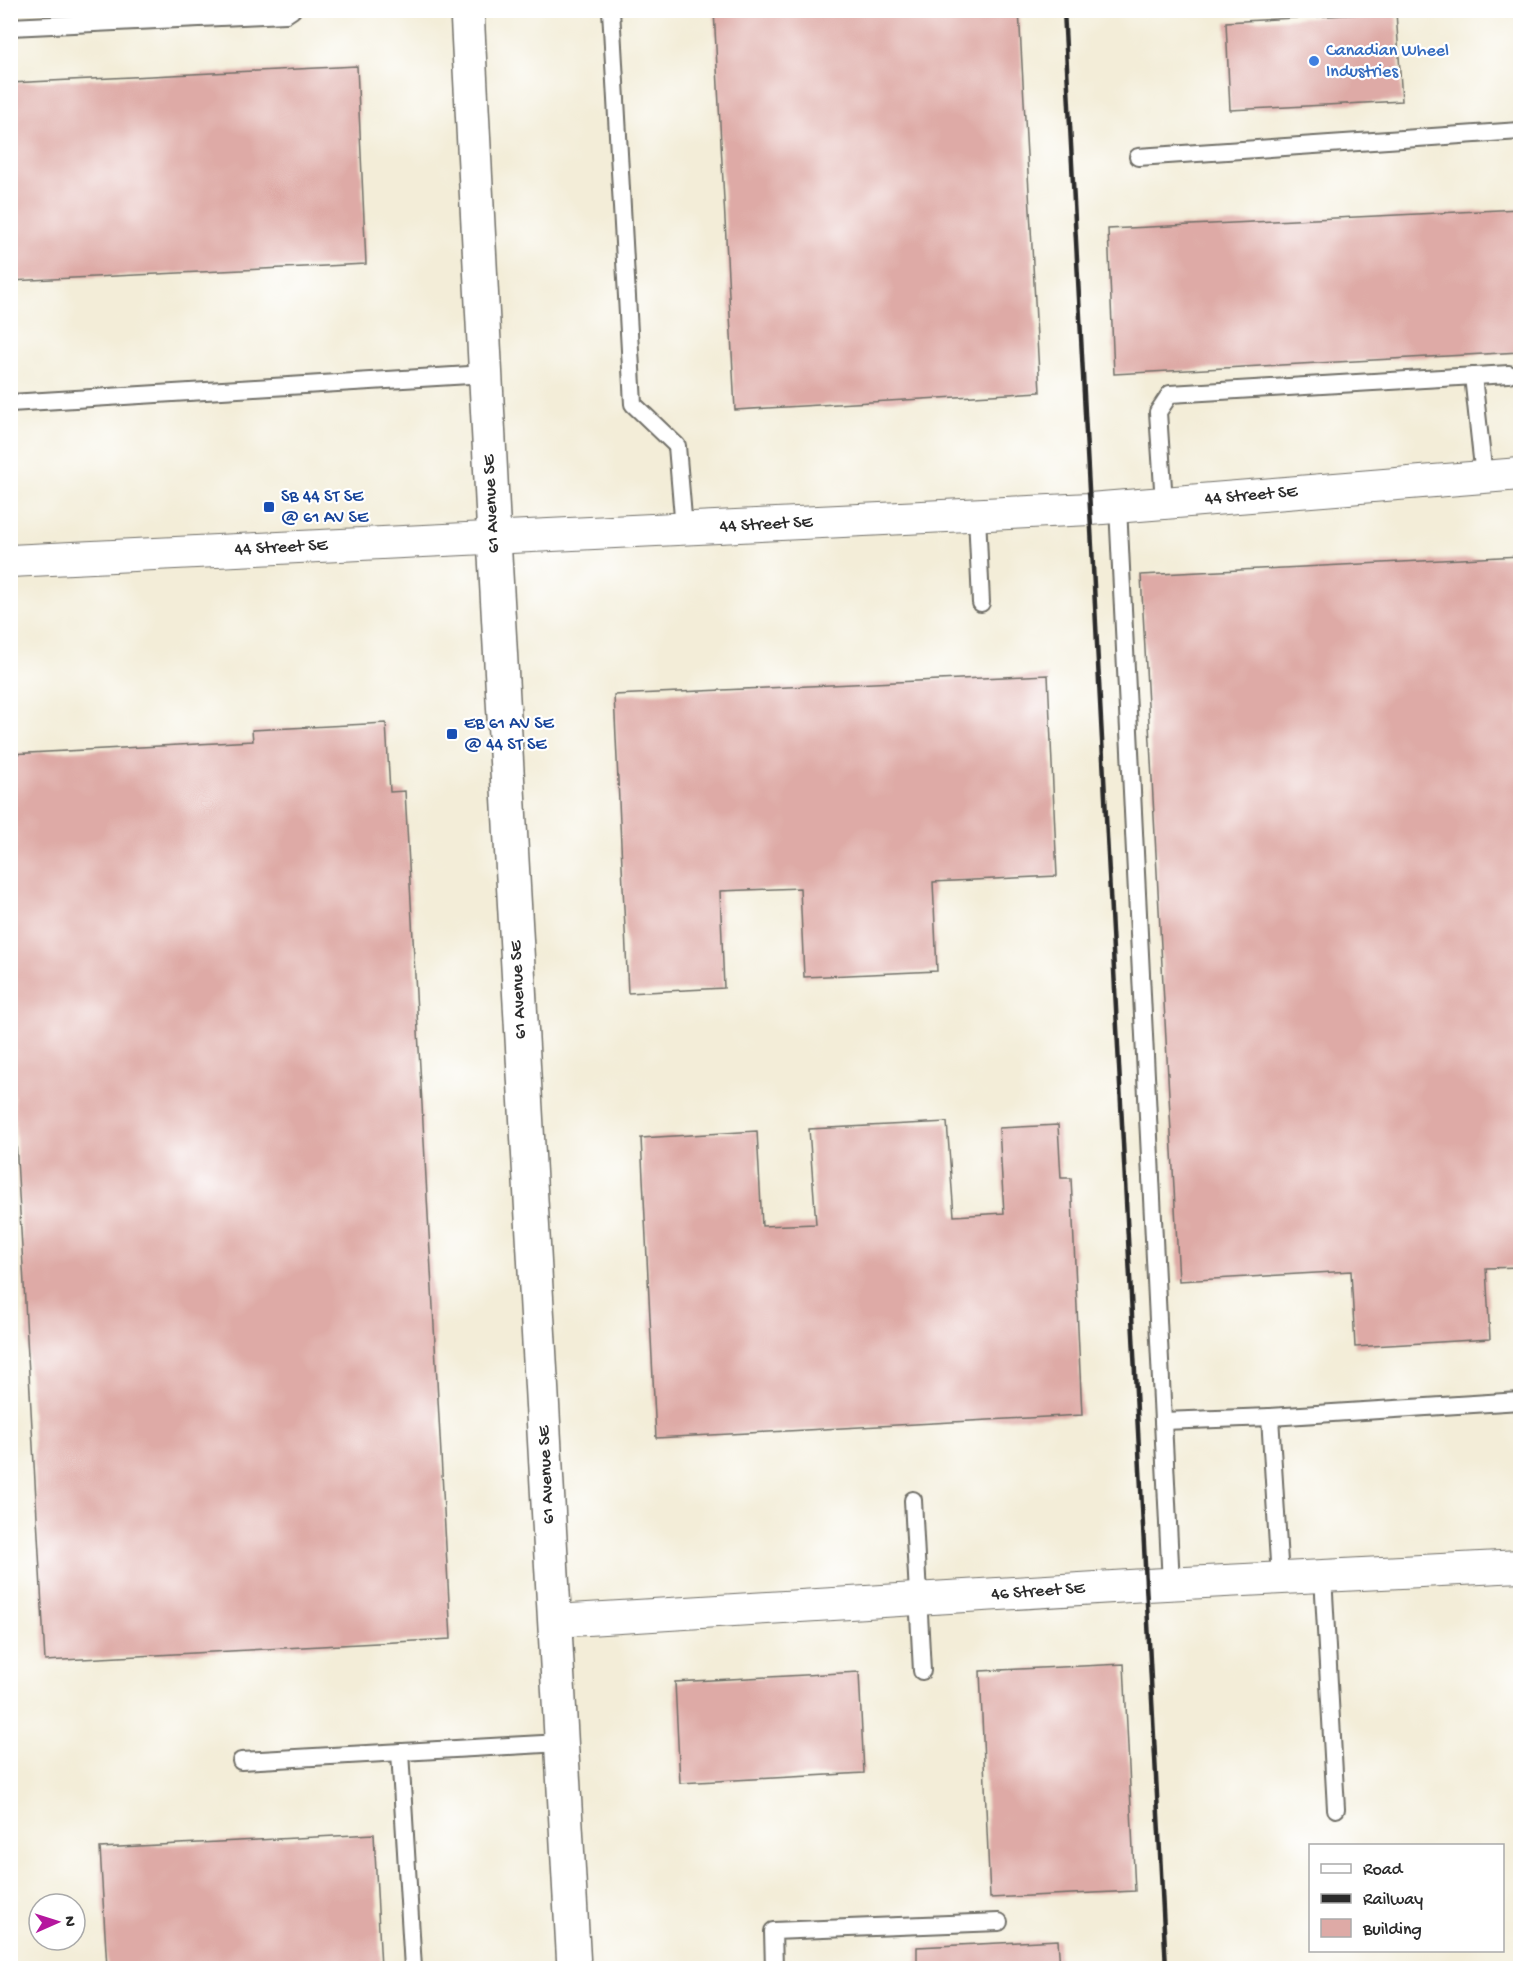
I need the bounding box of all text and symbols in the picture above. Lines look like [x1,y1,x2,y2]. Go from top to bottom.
place label: Canadian Wheel Industries [1326,41,1449,83]
marker: Canadian Wheel Industries [1307,54,1321,68]
street label: 61 Avenue SE [479,453,505,554]
street label: 44 Street SE [1204,481,1299,511]
place label: SB 44 ST SE @ 61 AV SE [281,487,369,529]
marker: SB 44 ST SE @ 61 AV SE [262,500,276,514]
street label: 44 Street SE [719,512,814,538]
street label: 44 Street SE [234,535,329,561]
place label: EB 61 AV SE @ 44 ST SE [464,714,555,756]
marker: EB 61 AV SE @ 44 ST SE [445,727,459,741]
street label: 61 Avenue SE [506,939,532,1040]
street label: 61 Avenue SE [534,1424,560,1525]
street label: 46 Street SE [991,1578,1086,1606]
legend [1309,1844,1504,1952]
text: Road [1363,1860,1404,1881]
text: Railway [1363,1890,1423,1911]
north arrow [27,1892,87,1952]
text: N [59,1916,78,1928]
text: Building [1362,1920,1422,1941]

